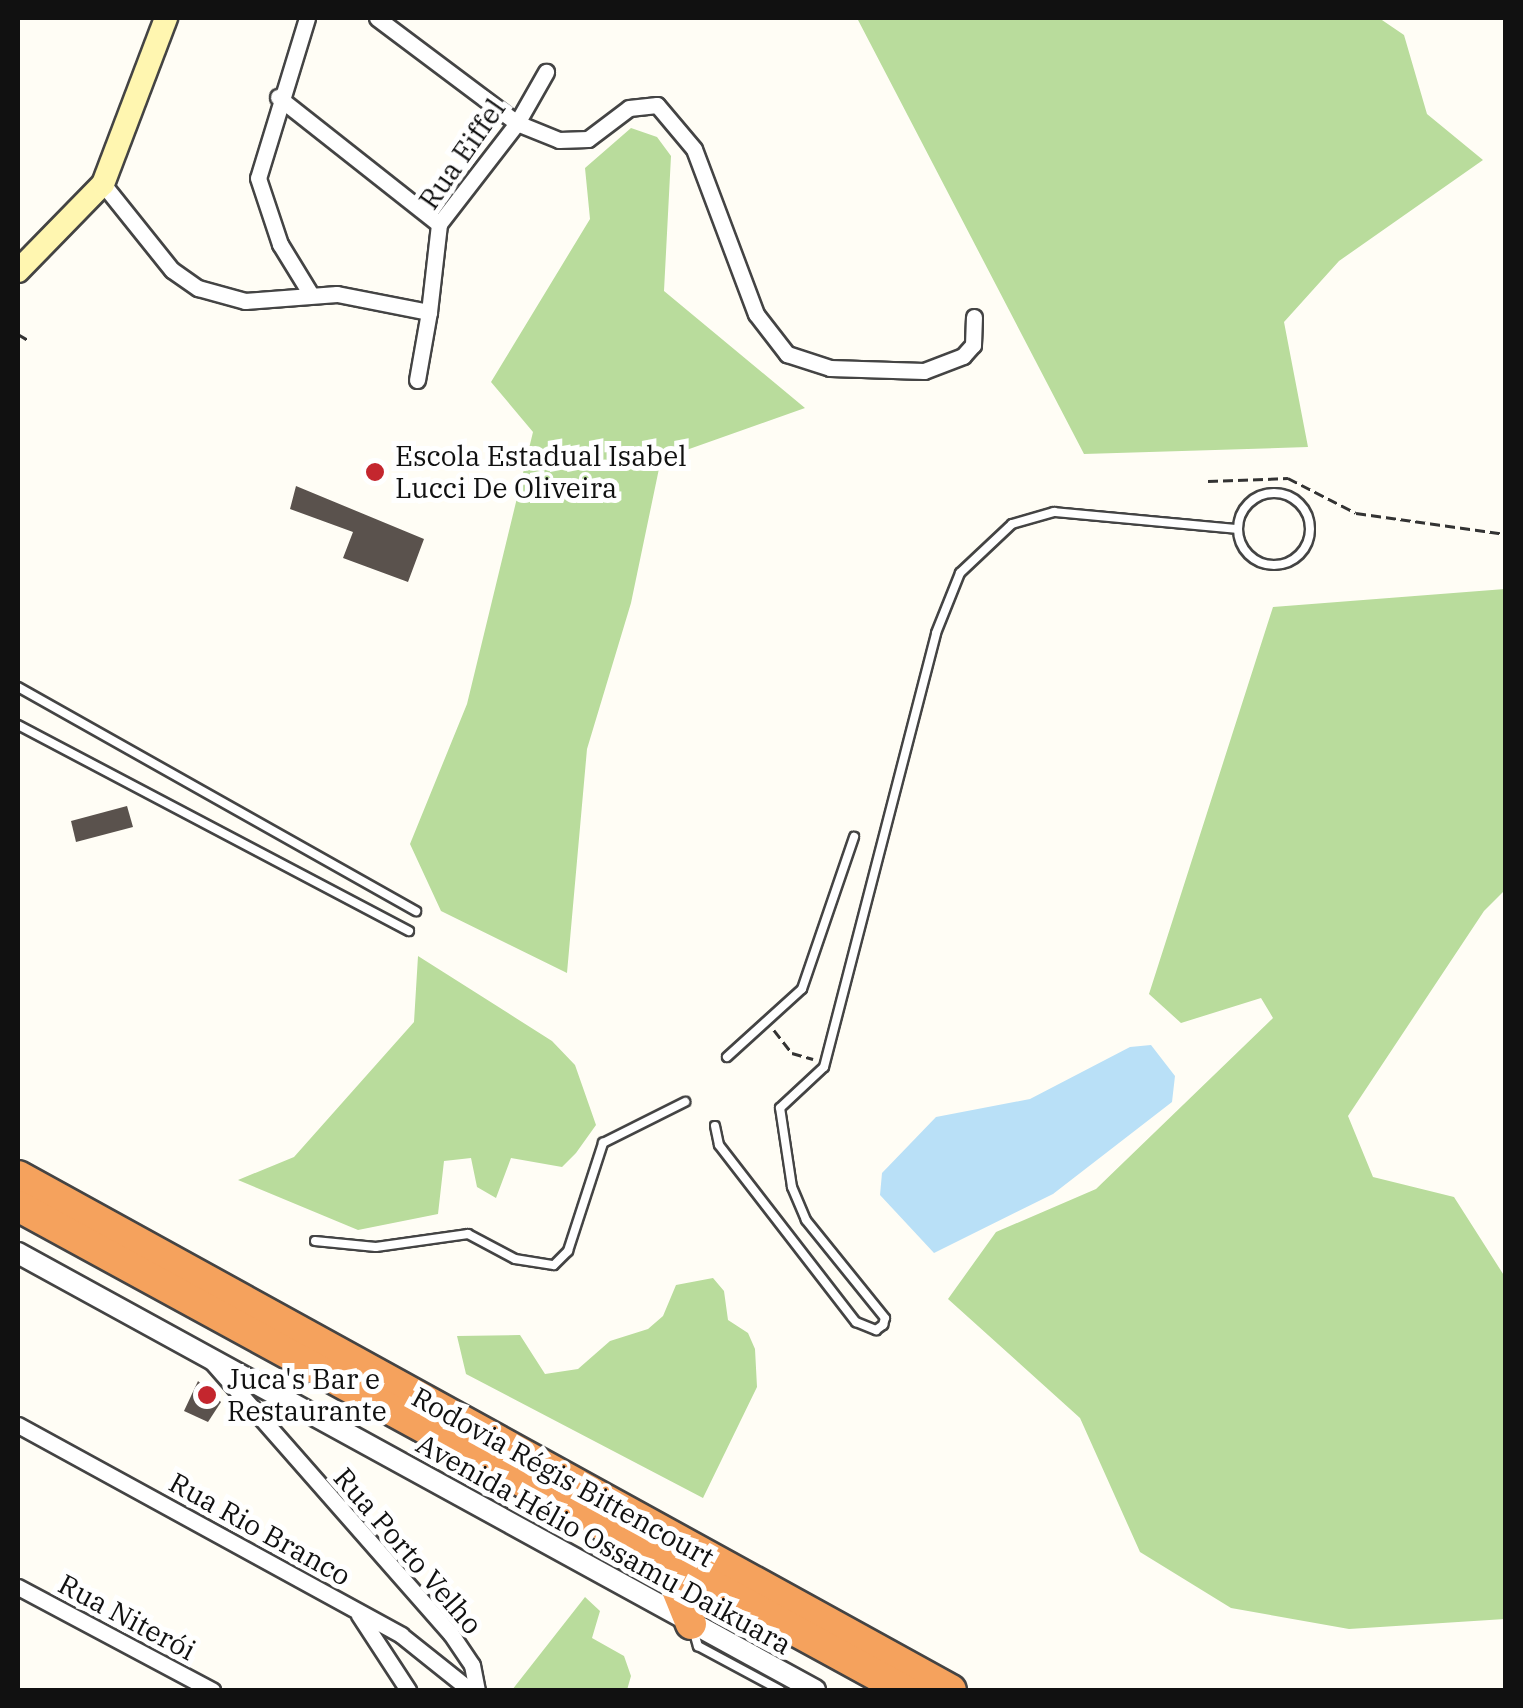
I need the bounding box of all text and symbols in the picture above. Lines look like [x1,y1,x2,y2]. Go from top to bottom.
street label: Rua Eiffel [412,92,512,216]
place label: Escola Estadual Isabel Lucci De Oliveira [395,439,687,505]
marker: Escola Estadual Isabel Lucci De Oliveira [364,461,386,483]
place label: Juca's Bar e Restaurante [227,1362,387,1428]
street label: Rodovia Régis Bittencourt [406,1380,720,1574]
marker: Juca's Bar e Restaurante [196,1384,218,1406]
street label: Avenida Hélio Ossamu Daikuara [411,1427,797,1661]
street label: Rua Porto Velho [327,1461,489,1641]
street label: Rua Rio Branco [164,1465,356,1593]
street label: Rua Niterói [53,1567,201,1667]

